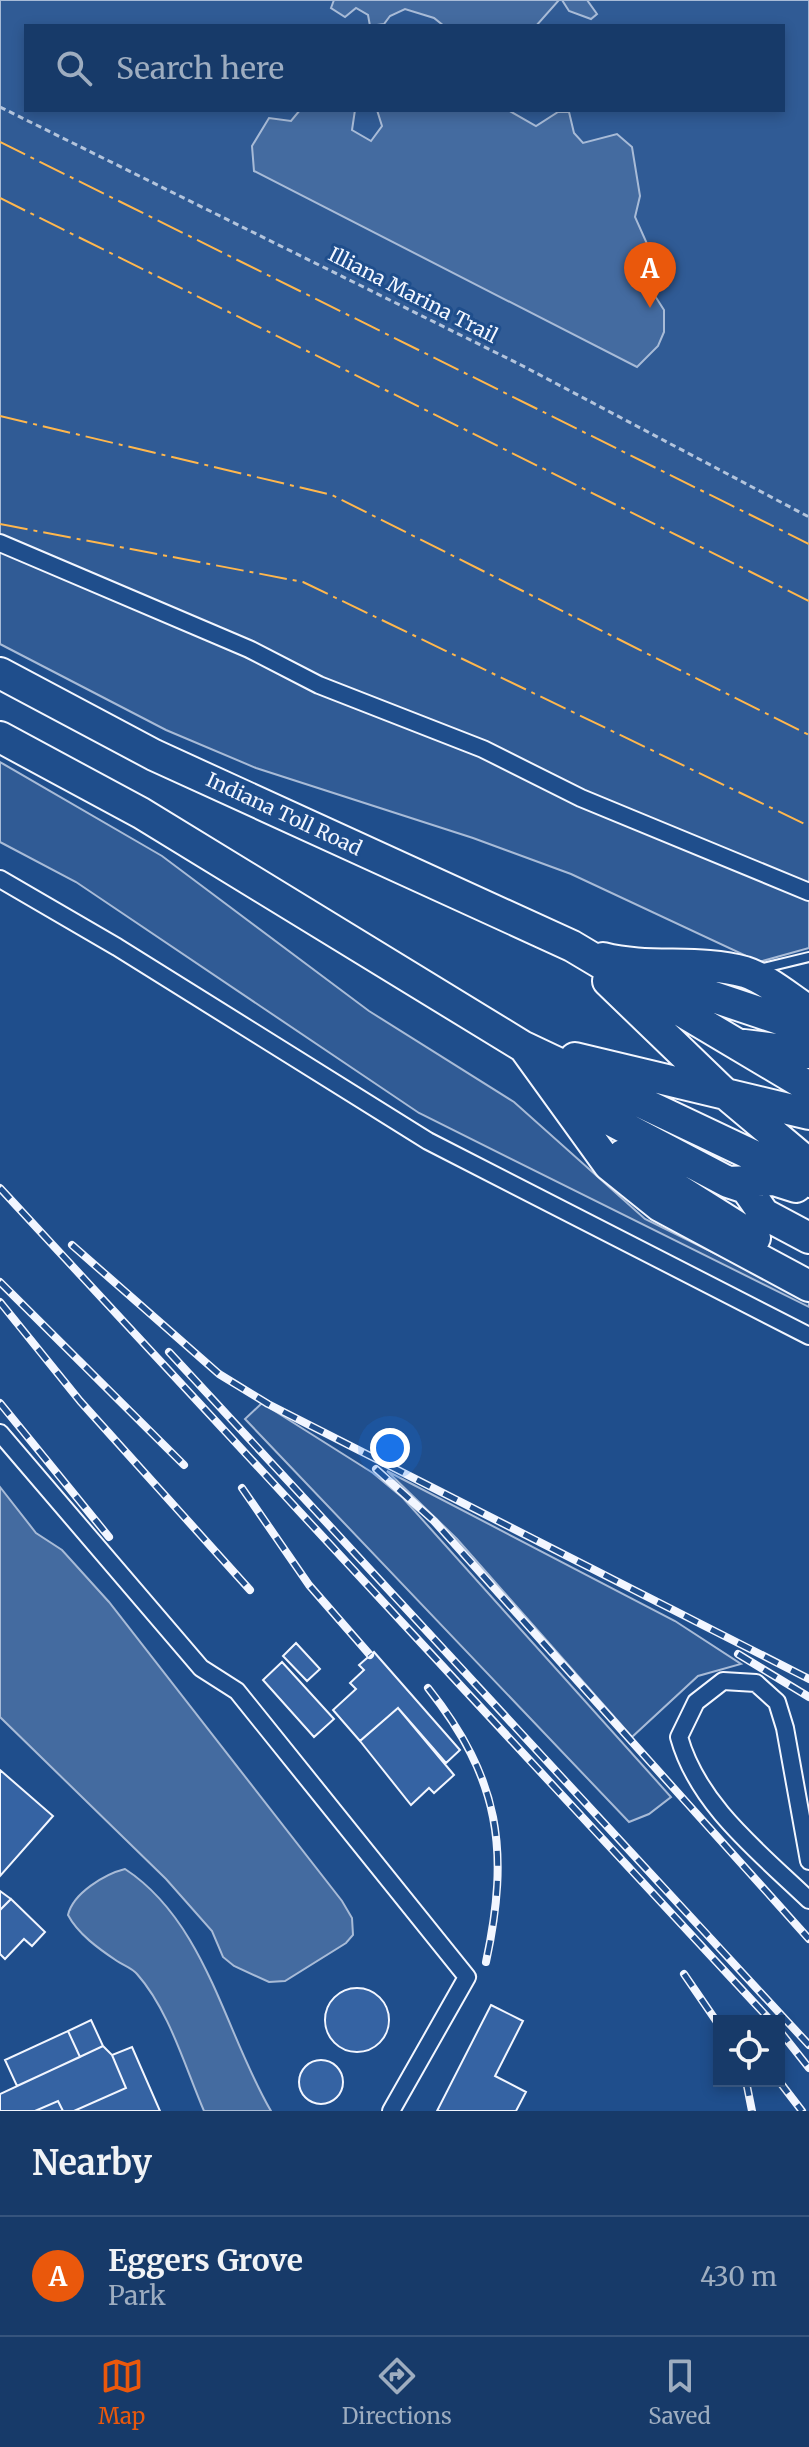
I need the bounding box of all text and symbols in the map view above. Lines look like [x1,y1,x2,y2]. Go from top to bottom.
search box [24,24,785,112]
icon: search [52,46,96,90]
text: Search here [116,49,284,87]
street label: Illiana Marina Trail [324,241,502,348]
pin: A [624,242,676,308]
street label: Indiana Toll Road [202,767,366,861]
your location [370,1428,410,1468]
map controls [713,2015,785,2087]
button: locate [713,2015,785,2087]
text: Nearby [32,2142,152,2184]
text: Eggers Grove [108,2241,303,2279]
text: A [49,2260,67,2293]
text: 430 m [700,2260,777,2293]
text: Park [108,2279,166,2312]
tab: Map [98,2354,145,2430]
tab: Directions [342,2354,452,2430]
tab: Saved [648,2354,711,2430]

